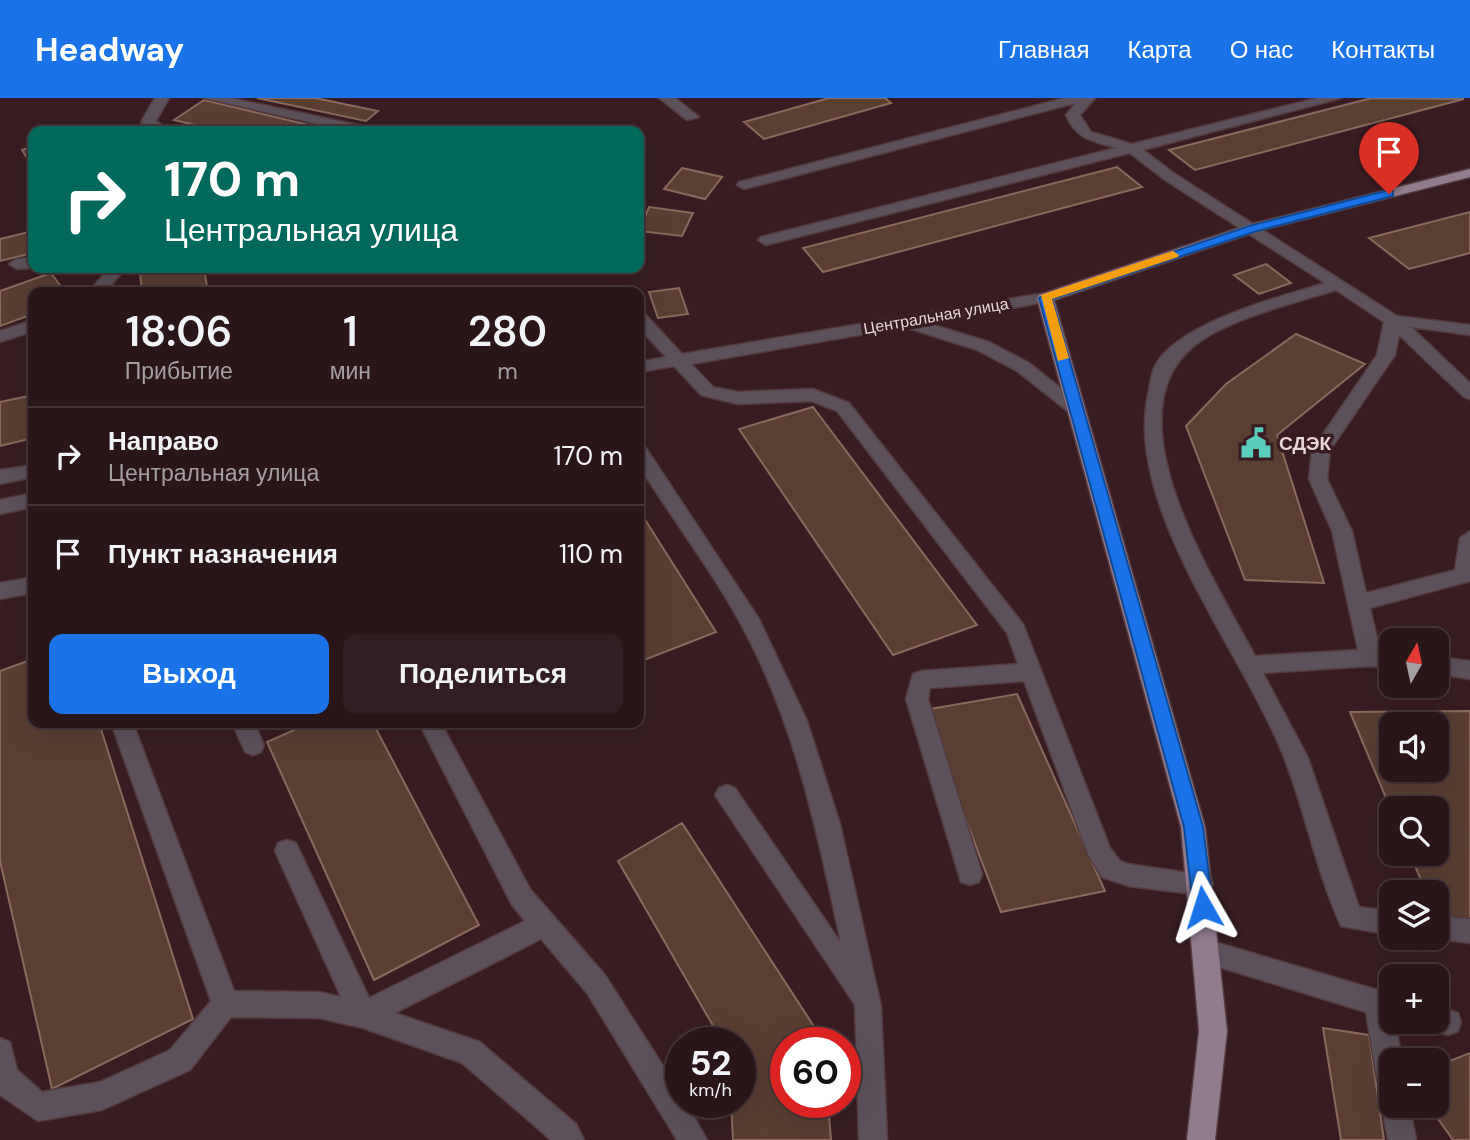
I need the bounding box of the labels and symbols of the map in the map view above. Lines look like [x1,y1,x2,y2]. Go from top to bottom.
pin [1359,122,1419,194]
street label: Центральная улица [862,293,1010,339]
public building icon: СДЭК [1239,426,1273,460]
place label: СДЭК [1279,431,1332,456]
north arrow [1379,628,1449,698]
position arrow [1166,870,1240,944]
speed limit sign: 60 [770,1027,861,1118]

